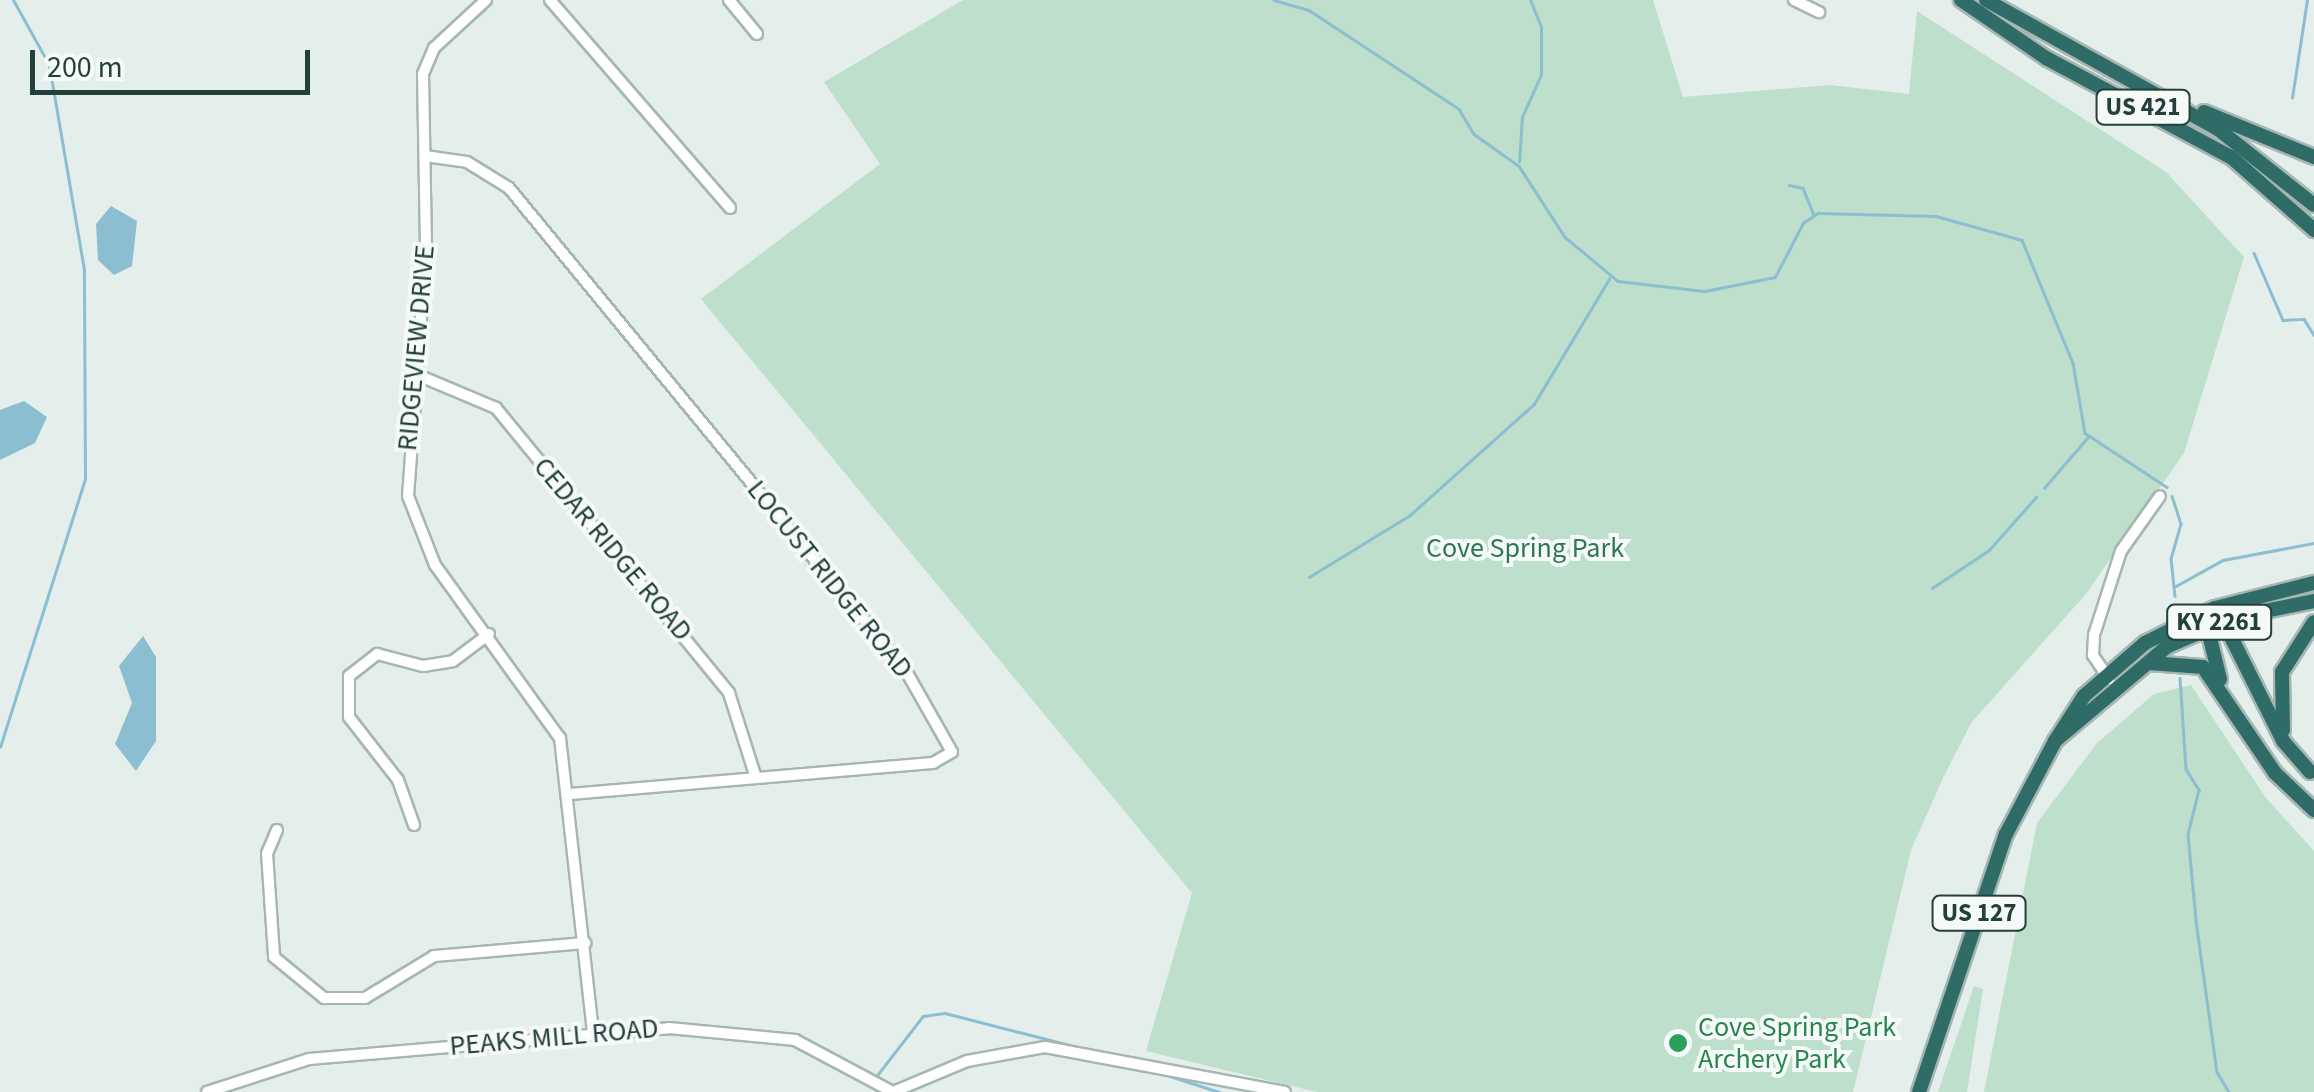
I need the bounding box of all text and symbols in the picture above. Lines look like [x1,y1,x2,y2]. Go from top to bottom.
scale bar [35,30,315,92]
text: 200 m [47,46,123,89]
road number: US 421 [2096,87,2190,127]
street label: RIDGEVIEW DRIVE [390,244,442,452]
street label: CEDAR RIDGE ROAD [526,450,700,648]
street label: LOCUST RIDGE ROAD [740,473,920,685]
park label: Cove Spring Park [1426,531,1624,565]
road number: KY 2261 [2164,602,2274,642]
road number: US 127 [1932,893,2026,933]
place label: Cove Spring Park Archery Park [1698,1010,1896,1076]
street label: PEAKS MILL ROAD [448,1011,660,1063]
marker: Cove Spring Park Archery Park [1667,1032,1689,1054]

